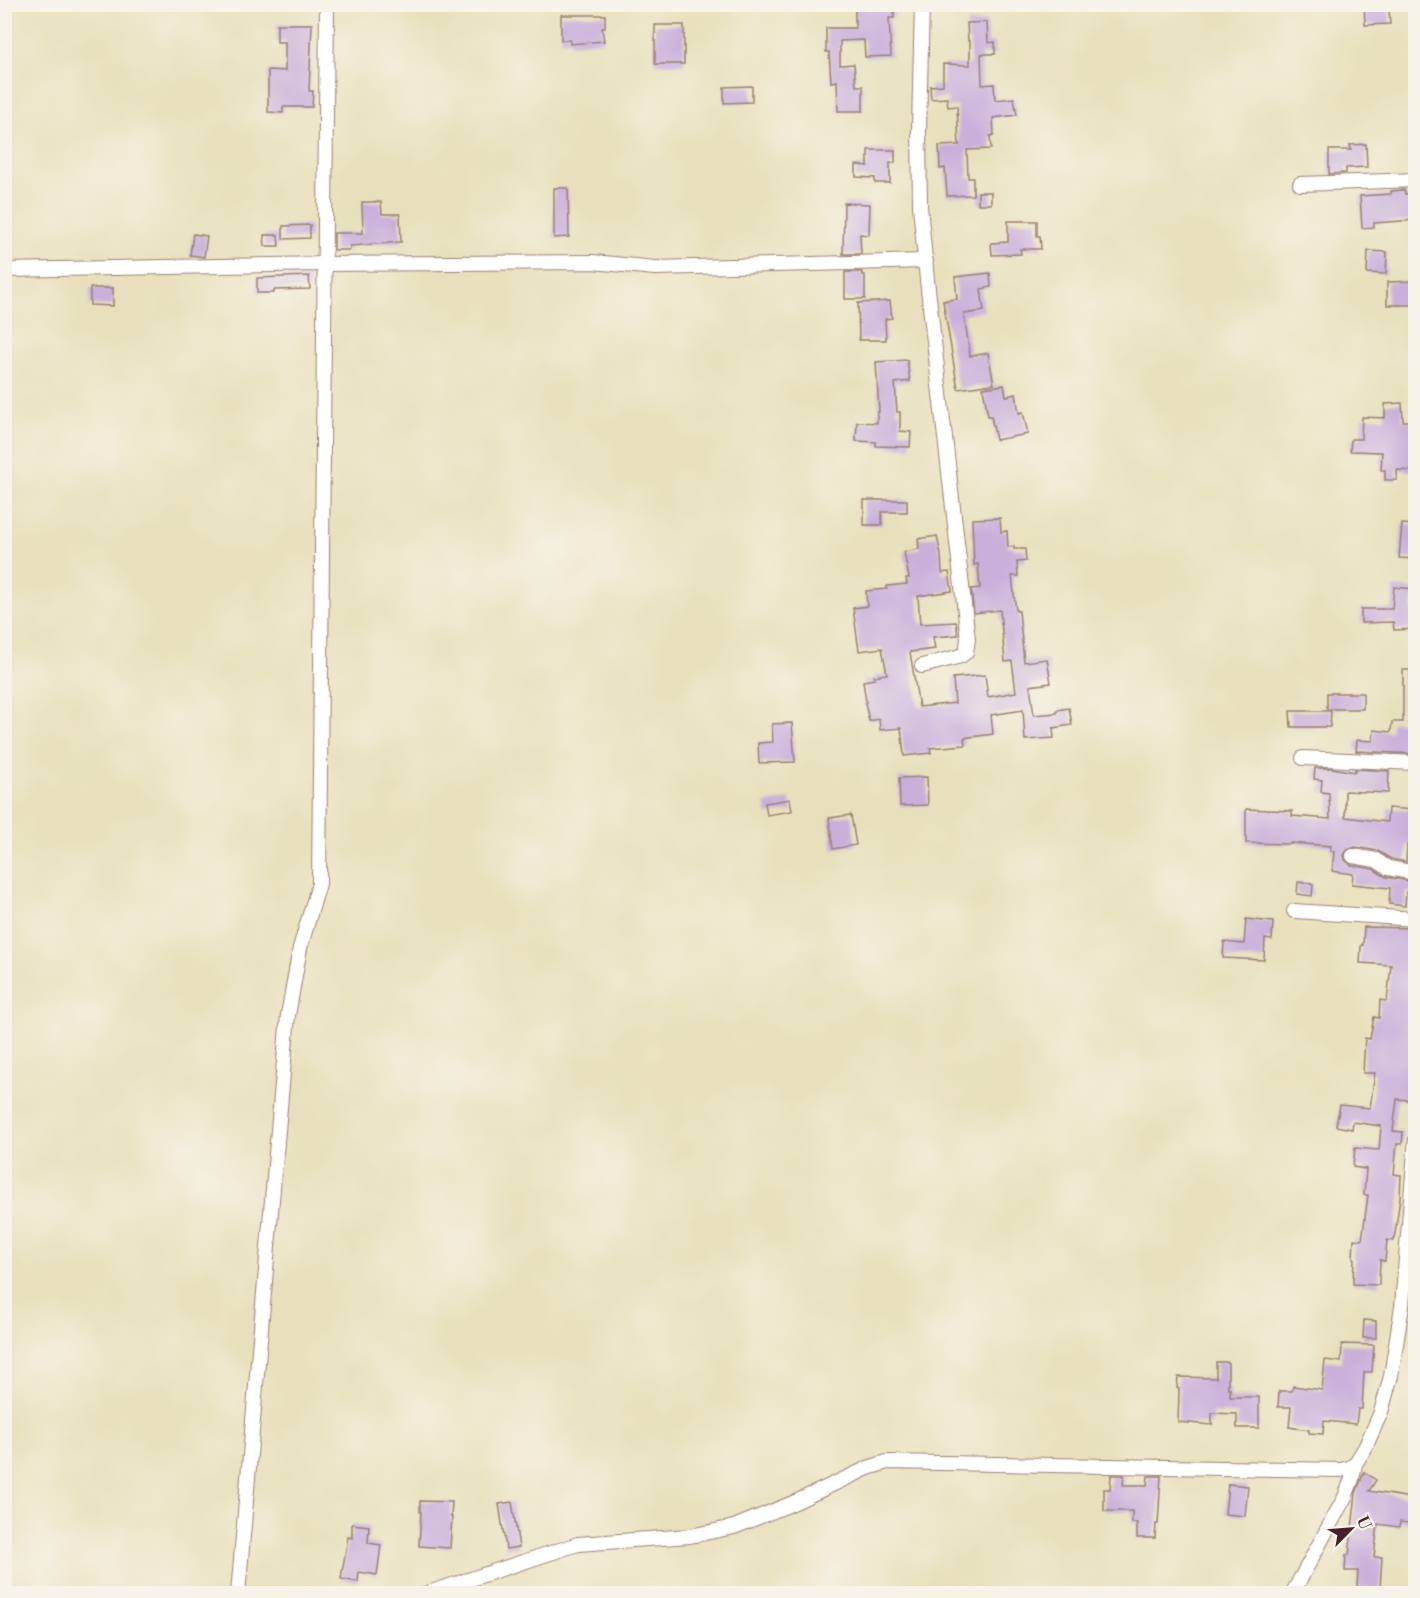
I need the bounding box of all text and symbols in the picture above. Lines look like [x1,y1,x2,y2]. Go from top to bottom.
north arrow [1321,1499,1381,1559]
text: U [1352,1513,1376,1533]

